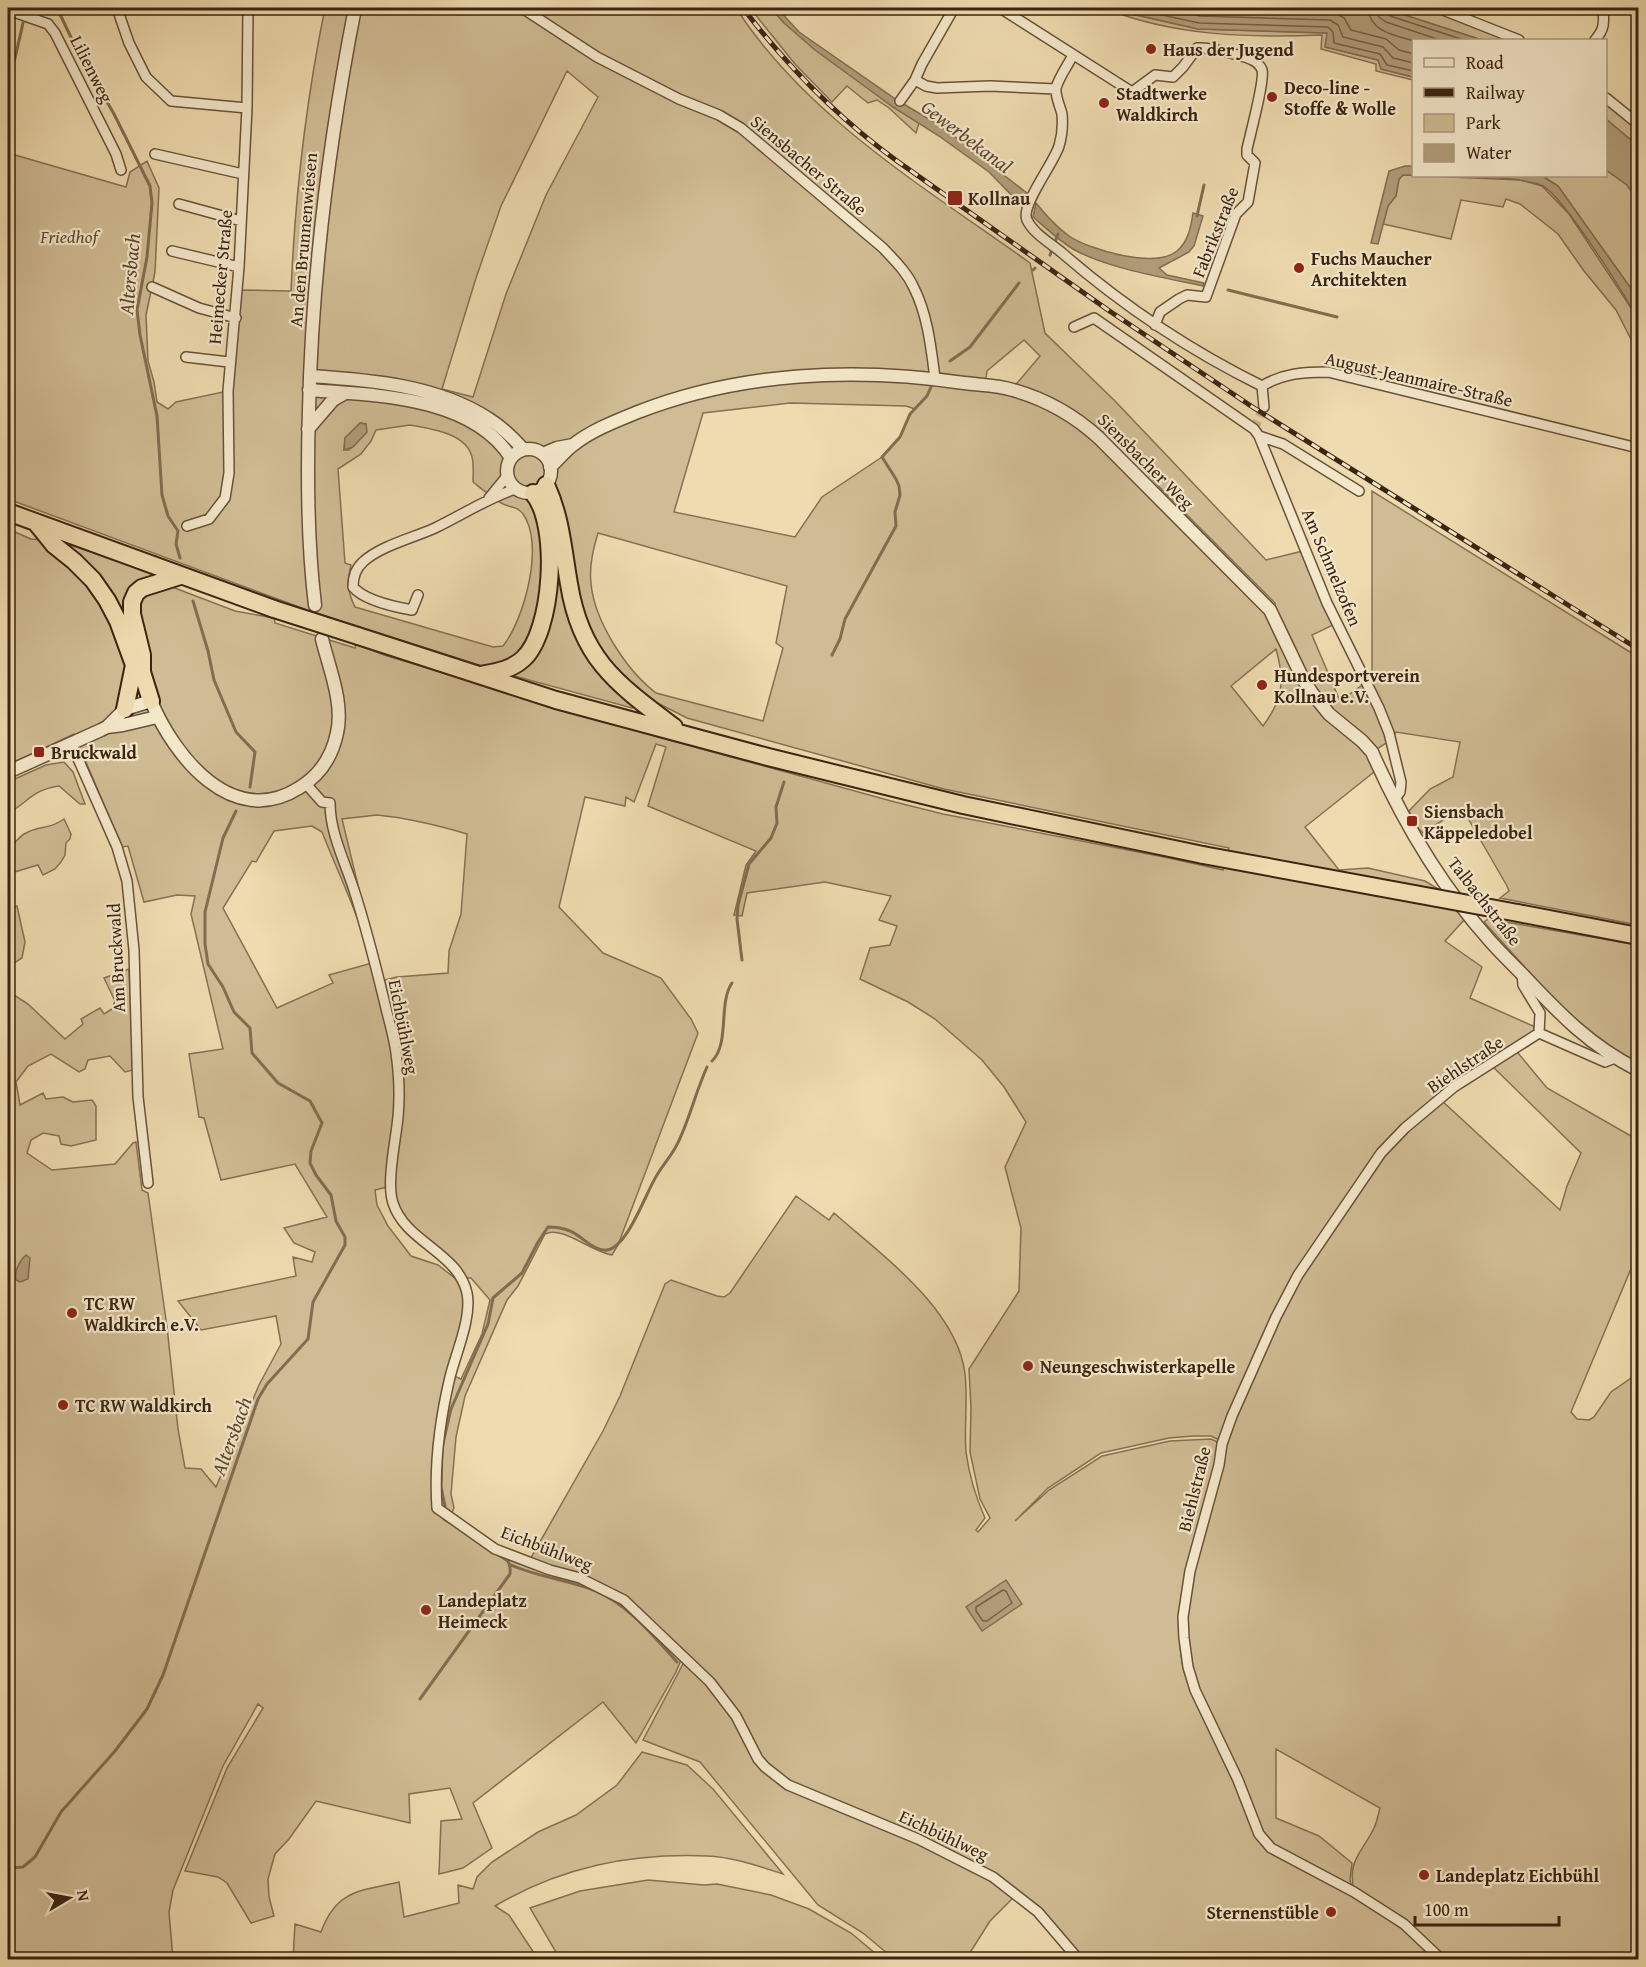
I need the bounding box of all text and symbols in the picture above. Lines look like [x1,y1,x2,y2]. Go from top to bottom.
street label: Lilienweg [64,31,120,107]
place label: Haus der Jugend [1163,36,1295,63]
legend [1412,39,1607,177]
marker: Haus der Jugend [1144,42,1158,56]
text: Road [1466,49,1504,76]
place label: Deco-line - Stoffe & Wolle [1284,74,1396,122]
text: Railway [1466,79,1525,106]
place label: Stadtwerke Waldkirch [1116,80,1207,128]
marker: Deco-line - Stoffe & Wolle [1265,90,1279,104]
water label: Gewerbekanal [915,92,1019,180]
marker: Stadtwerke Waldkirch [1097,96,1111,110]
street label: Siensbacher Straße [745,108,873,222]
text: Park [1466,109,1502,136]
text: Water [1466,139,1512,166]
street label: An den Brunnenwiesen [282,152,324,328]
street label: Fabrikstraße [1185,183,1245,281]
place label: Kollnau [968,185,1031,212]
marker: Kollnau [946,189,964,207]
street label: Heimecker Straße [201,209,239,345]
park label: Friedhof [39,223,101,250]
water label: Altersbach [111,232,147,317]
place label: Fuchs Maucher Architekten [1311,245,1433,293]
marker: Fuchs Maucher Architekten [1292,261,1306,275]
street label: August-Jeanmaire-Straße [1323,344,1515,414]
street label: Siensbacher Weg [1092,407,1200,515]
street label: Am Schmelzofen [1295,504,1369,630]
place label: Hundesportverein Kollnau e.V. [1274,662,1420,710]
marker: Hundesportverein Kollnau e.V. [1255,678,1269,692]
place label: Bruckwald [51,739,137,766]
marker: Bruckwald [32,745,46,759]
place label: Siensbach Käppeledobel [1424,798,1533,846]
marker: Siensbach Käppeledobel [1405,814,1419,828]
street label: Talbachstraße [1441,851,1529,951]
street label: Am Bruckwald [100,902,132,1013]
street label: Eichbühlweg [382,977,426,1077]
street label: Biehlstraße [1421,1028,1509,1100]
place label: TC RW Waldkirch e.V. [84,1290,199,1338]
marker: TC RW Waldkirch e.V. [65,1306,79,1320]
place label: Neungeschwisterkapelle [1040,1353,1235,1380]
marker: Neungeschwisterkapelle [1021,1359,1035,1373]
place label: TC RW Waldkirch [75,1392,212,1419]
water label: Altersbach [203,1393,259,1480]
marker: TC RW Waldkirch [56,1398,70,1412]
street label: Biehlstraße [1170,1443,1218,1535]
street label: Eichbühlweg [497,1518,597,1578]
place label: Landeplatz Heimeck [438,1587,527,1635]
marker: Landeplatz Heimeck [419,1603,433,1617]
street label: Eichbühlweg [895,1802,993,1868]
place label: Landeplatz Eichbühl [1436,1862,1599,1889]
north arrow [39,1868,99,1928]
marker: Landeplatz Eichbühl [1417,1868,1431,1882]
text: N [71,1888,97,1903]
scale bar [1415,1889,1559,1927]
text: 100 m [1424,1896,1469,1923]
place label: Sternenstüble [1206,1899,1319,1926]
marker: Sternenstüble [1324,1905,1338,1919]

